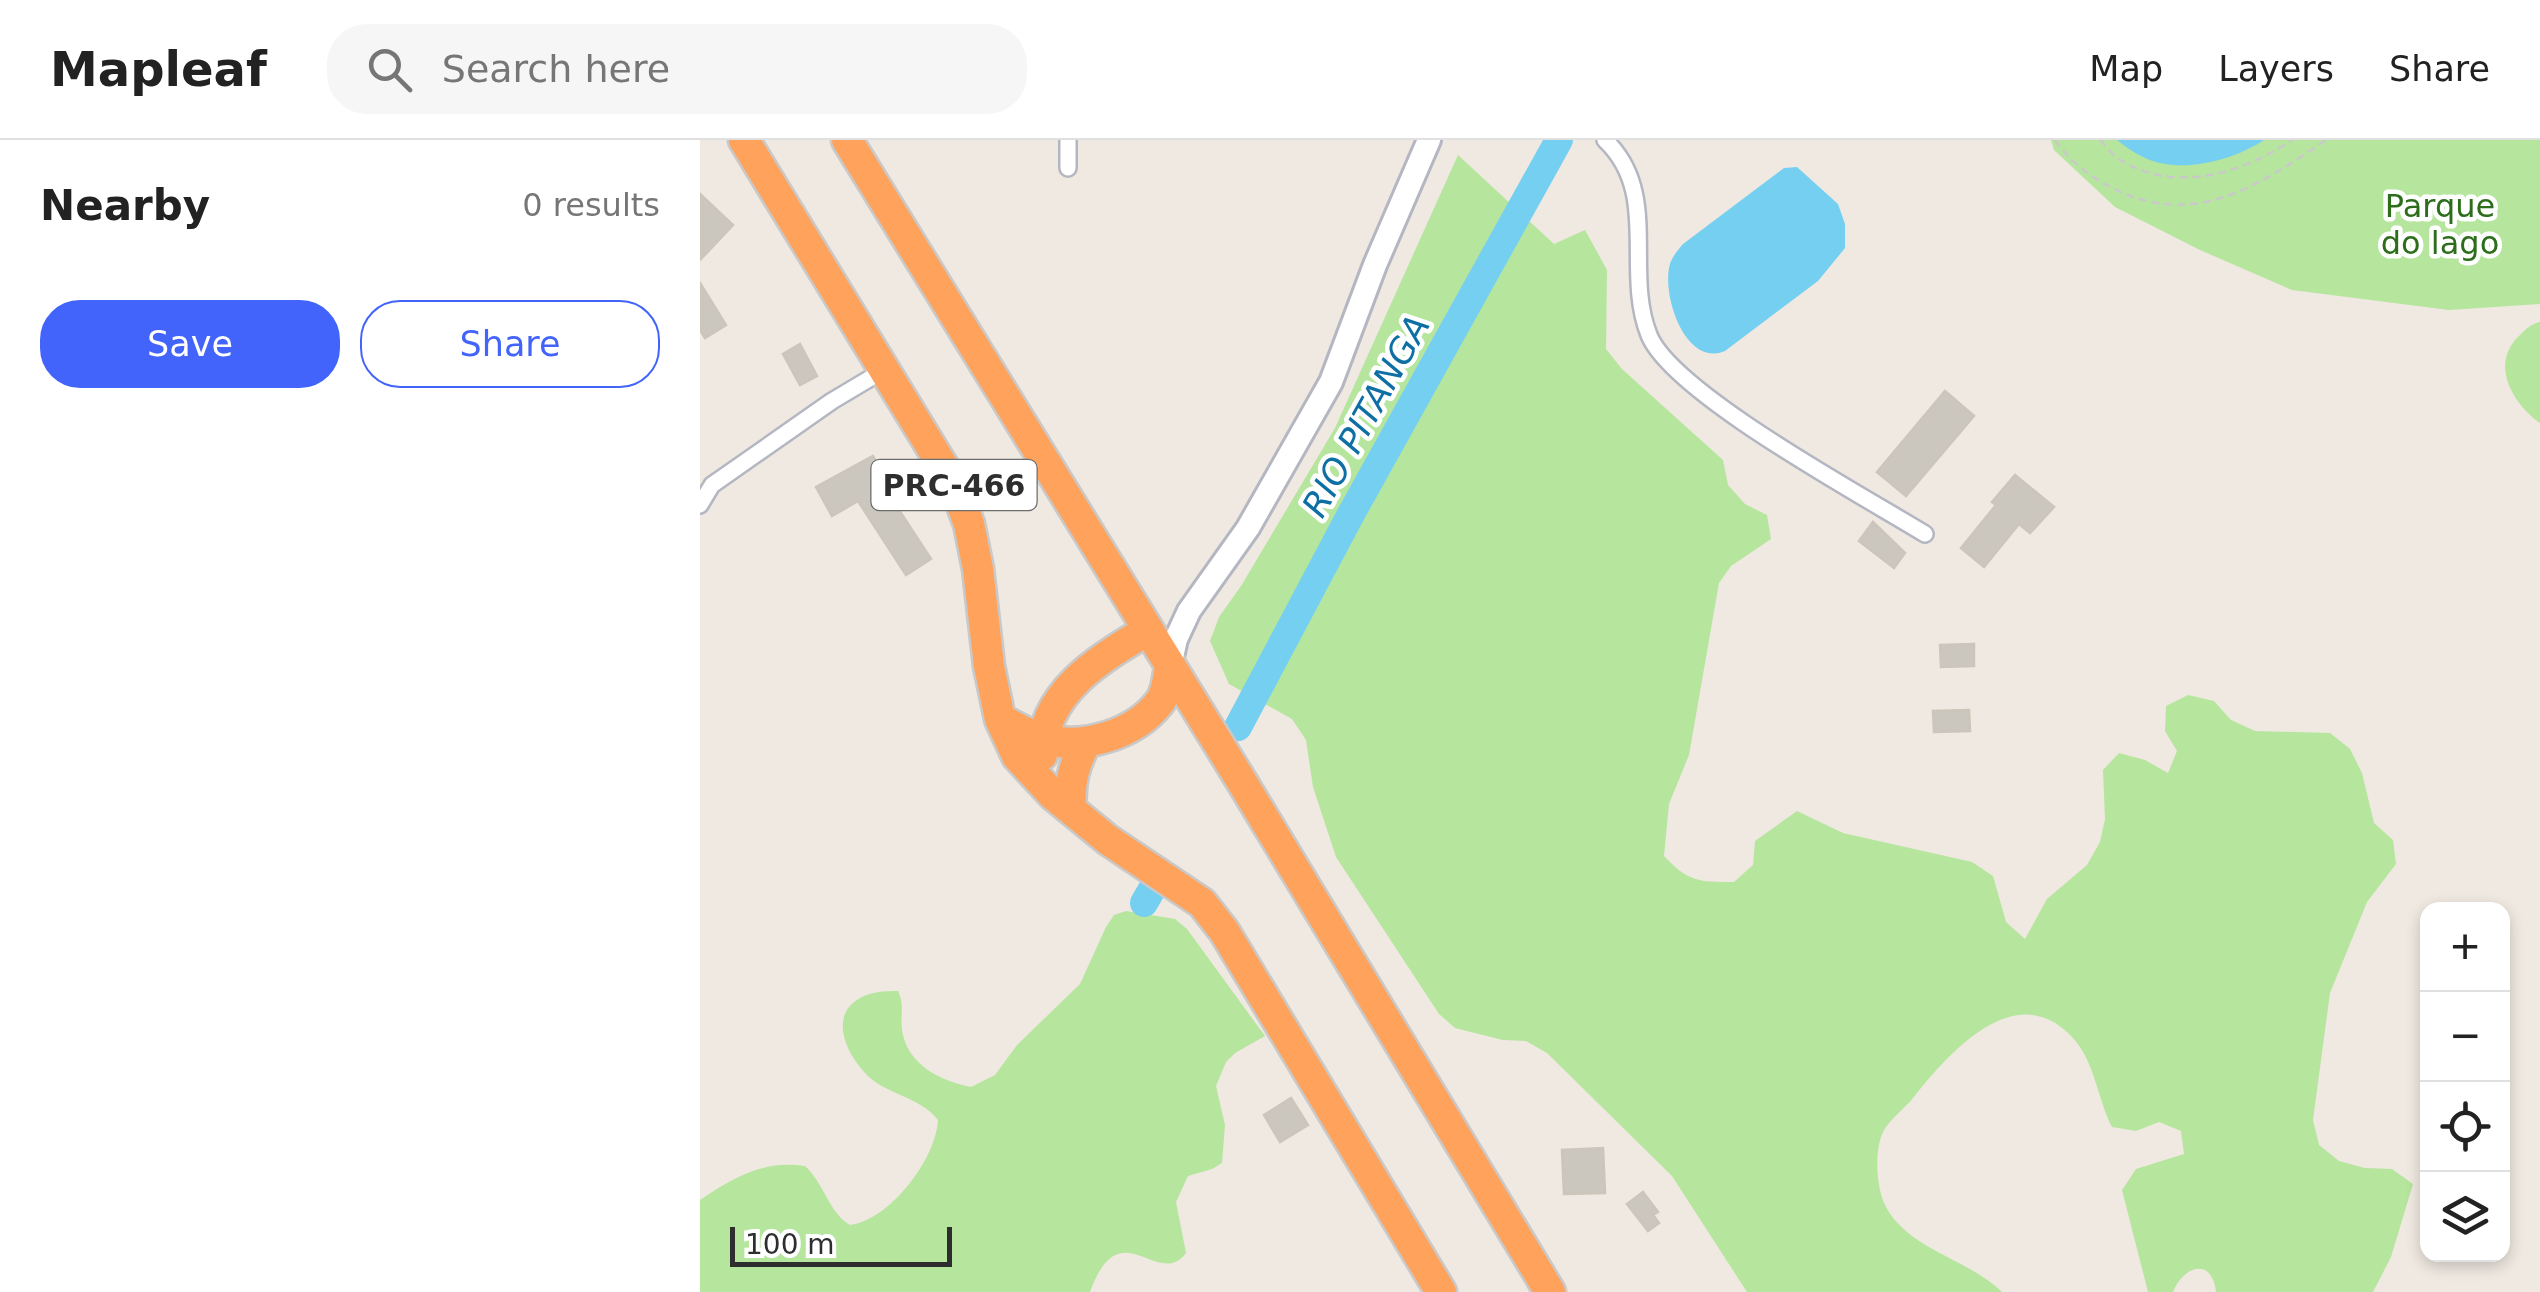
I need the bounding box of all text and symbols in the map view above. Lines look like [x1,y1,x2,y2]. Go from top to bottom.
search box [327,24,1027,114]
text: Mapleaf [50,41,267,97]
icon: search [362,42,417,97]
text: Search here [442,47,670,91]
text: Map [2089,49,2163,89]
text: Layers [2218,49,2334,89]
text: Share [2389,49,2490,89]
text: Nearby [40,181,210,230]
text: 0 results [522,186,660,224]
park label: Parque do lago [2381,187,2499,262]
button: Save [40,300,340,388]
button: Share [360,300,660,388]
water label: RIO PITANGA [1294,308,1438,524]
road number: PRC-466 [872,460,1036,510]
map controls [2420,902,2510,1262]
button: + [2420,902,2510,992]
button: − [2420,992,2510,1082]
button: locate [2420,1082,2510,1172]
button: layers [2420,1172,2510,1262]
scale bar [730,1222,952,1266]
text: 100 m [745,1228,835,1261]

